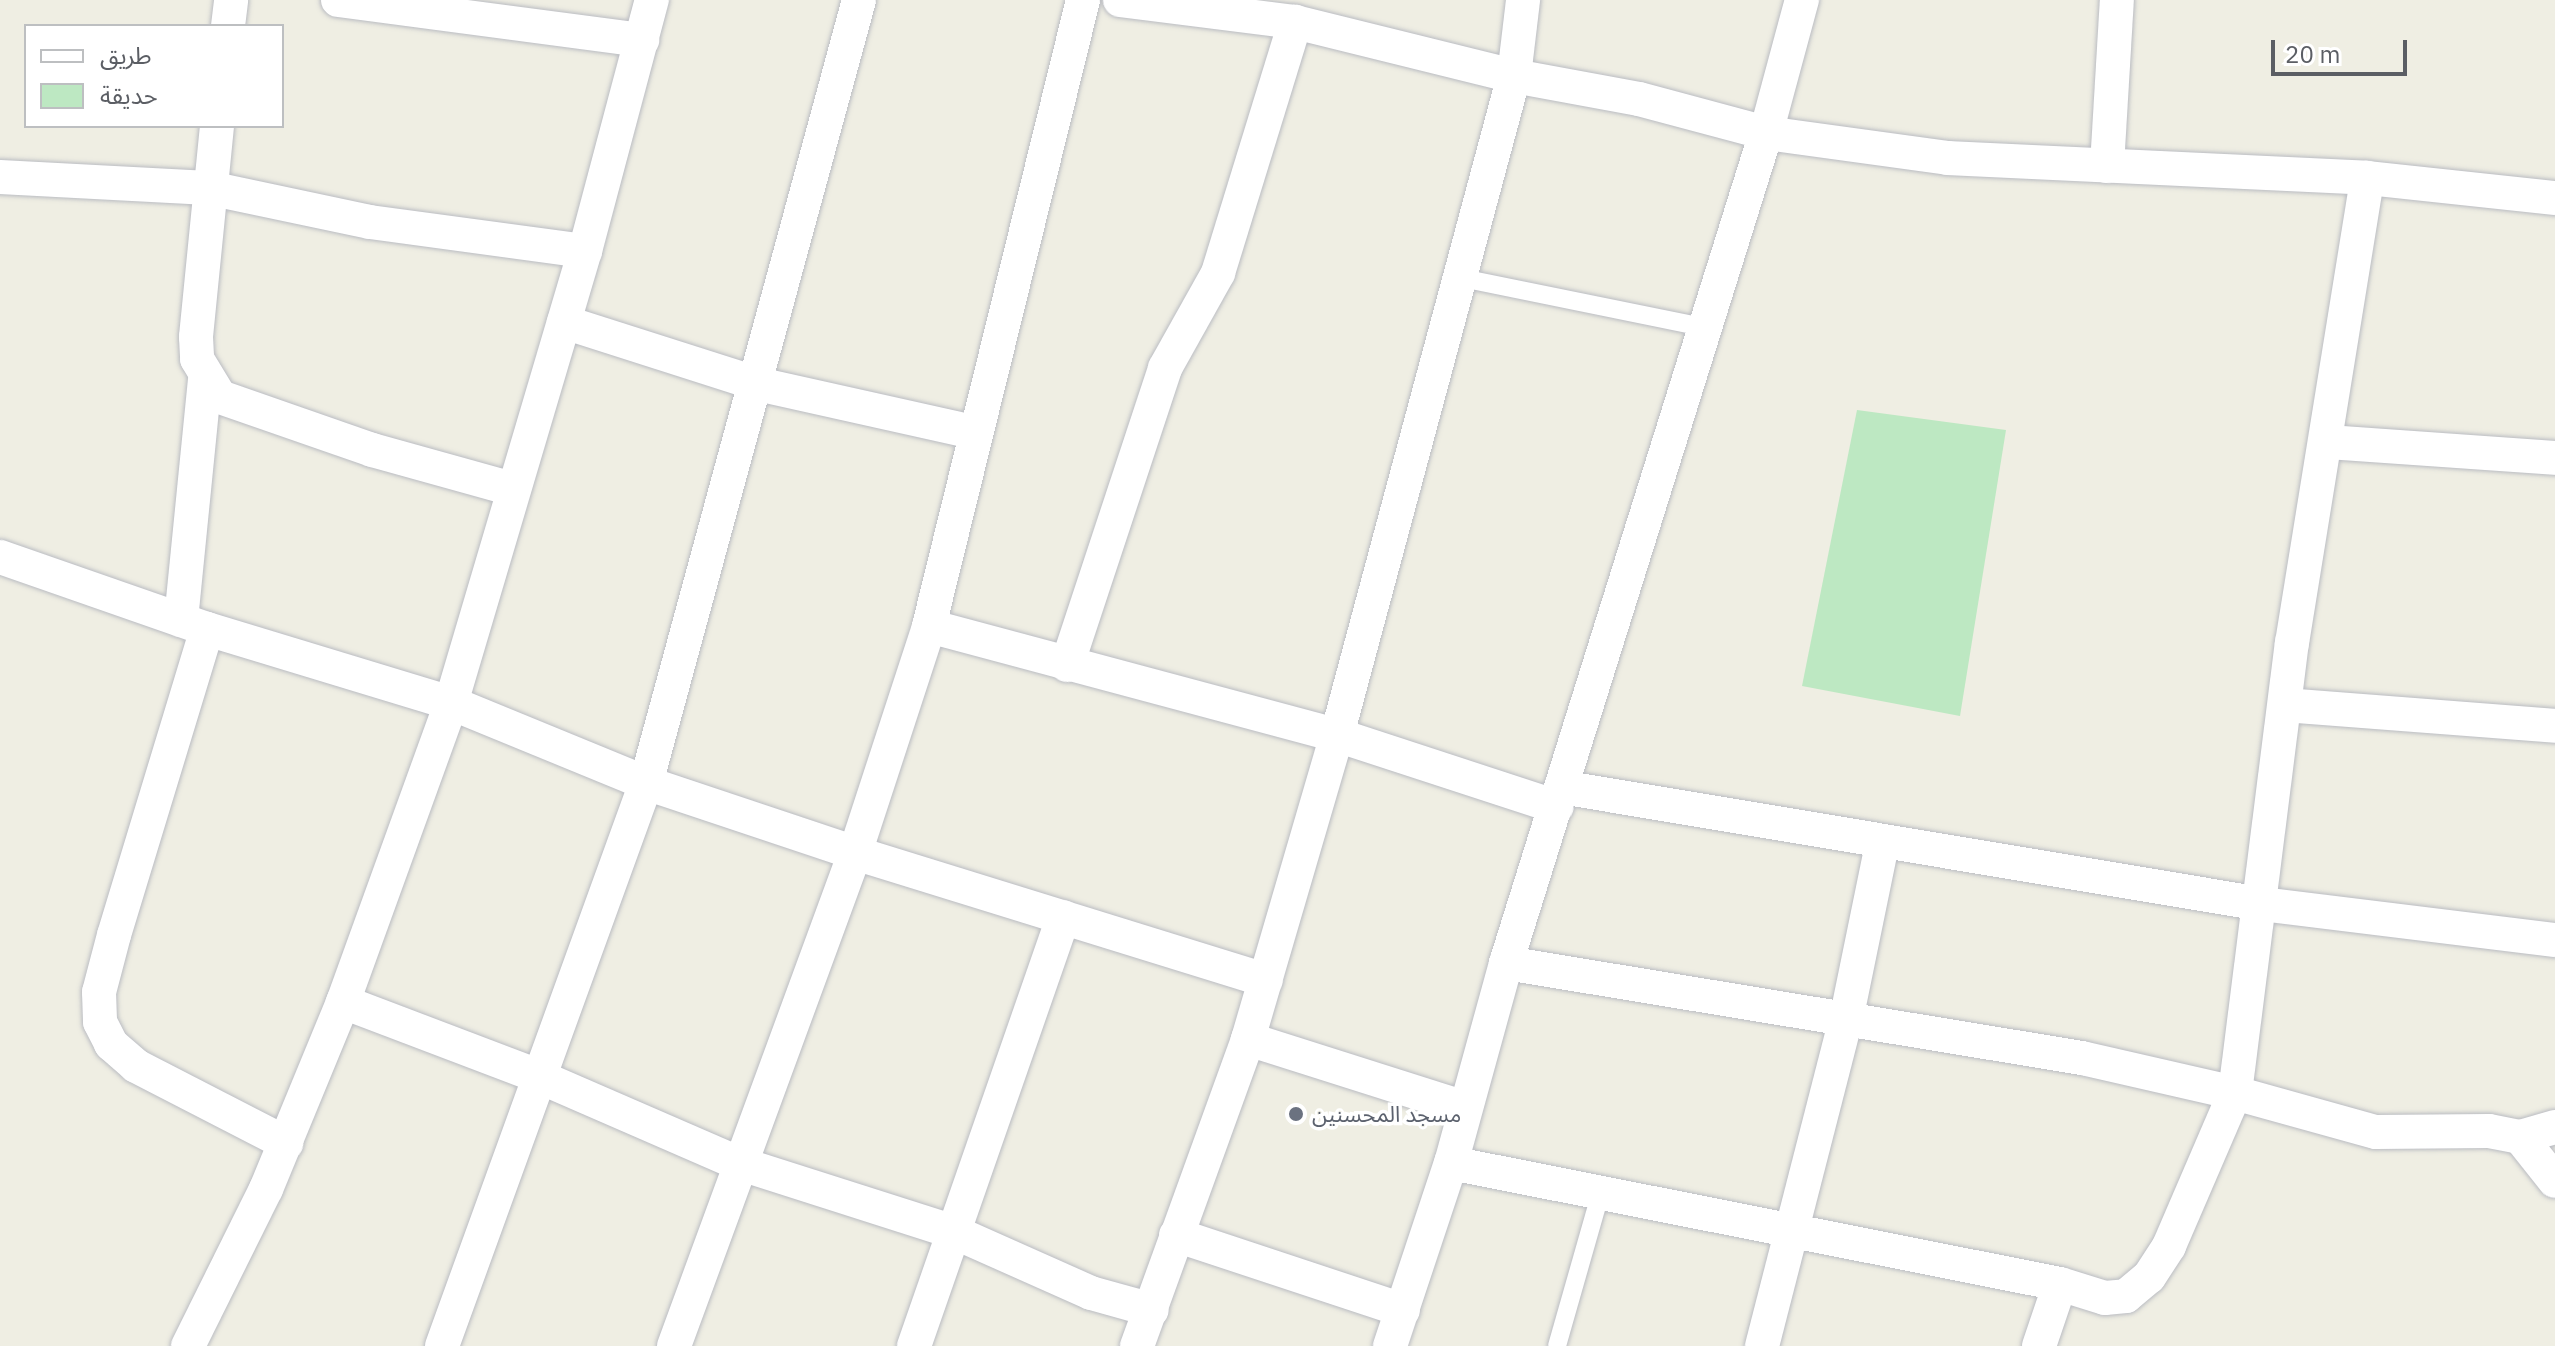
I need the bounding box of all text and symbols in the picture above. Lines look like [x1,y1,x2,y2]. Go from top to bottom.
legend [24,24,284,128]
scale bar [2275,24,2411,74]
text: 20 m [2285,38,2340,70]
text: طريق [100,39,152,71]
text: حديقة [100,79,158,111]
place label: مسجد المحسنين [1312,1101,1461,1127]
marker: مسجد المحسنين [1287,1105,1305,1123]

